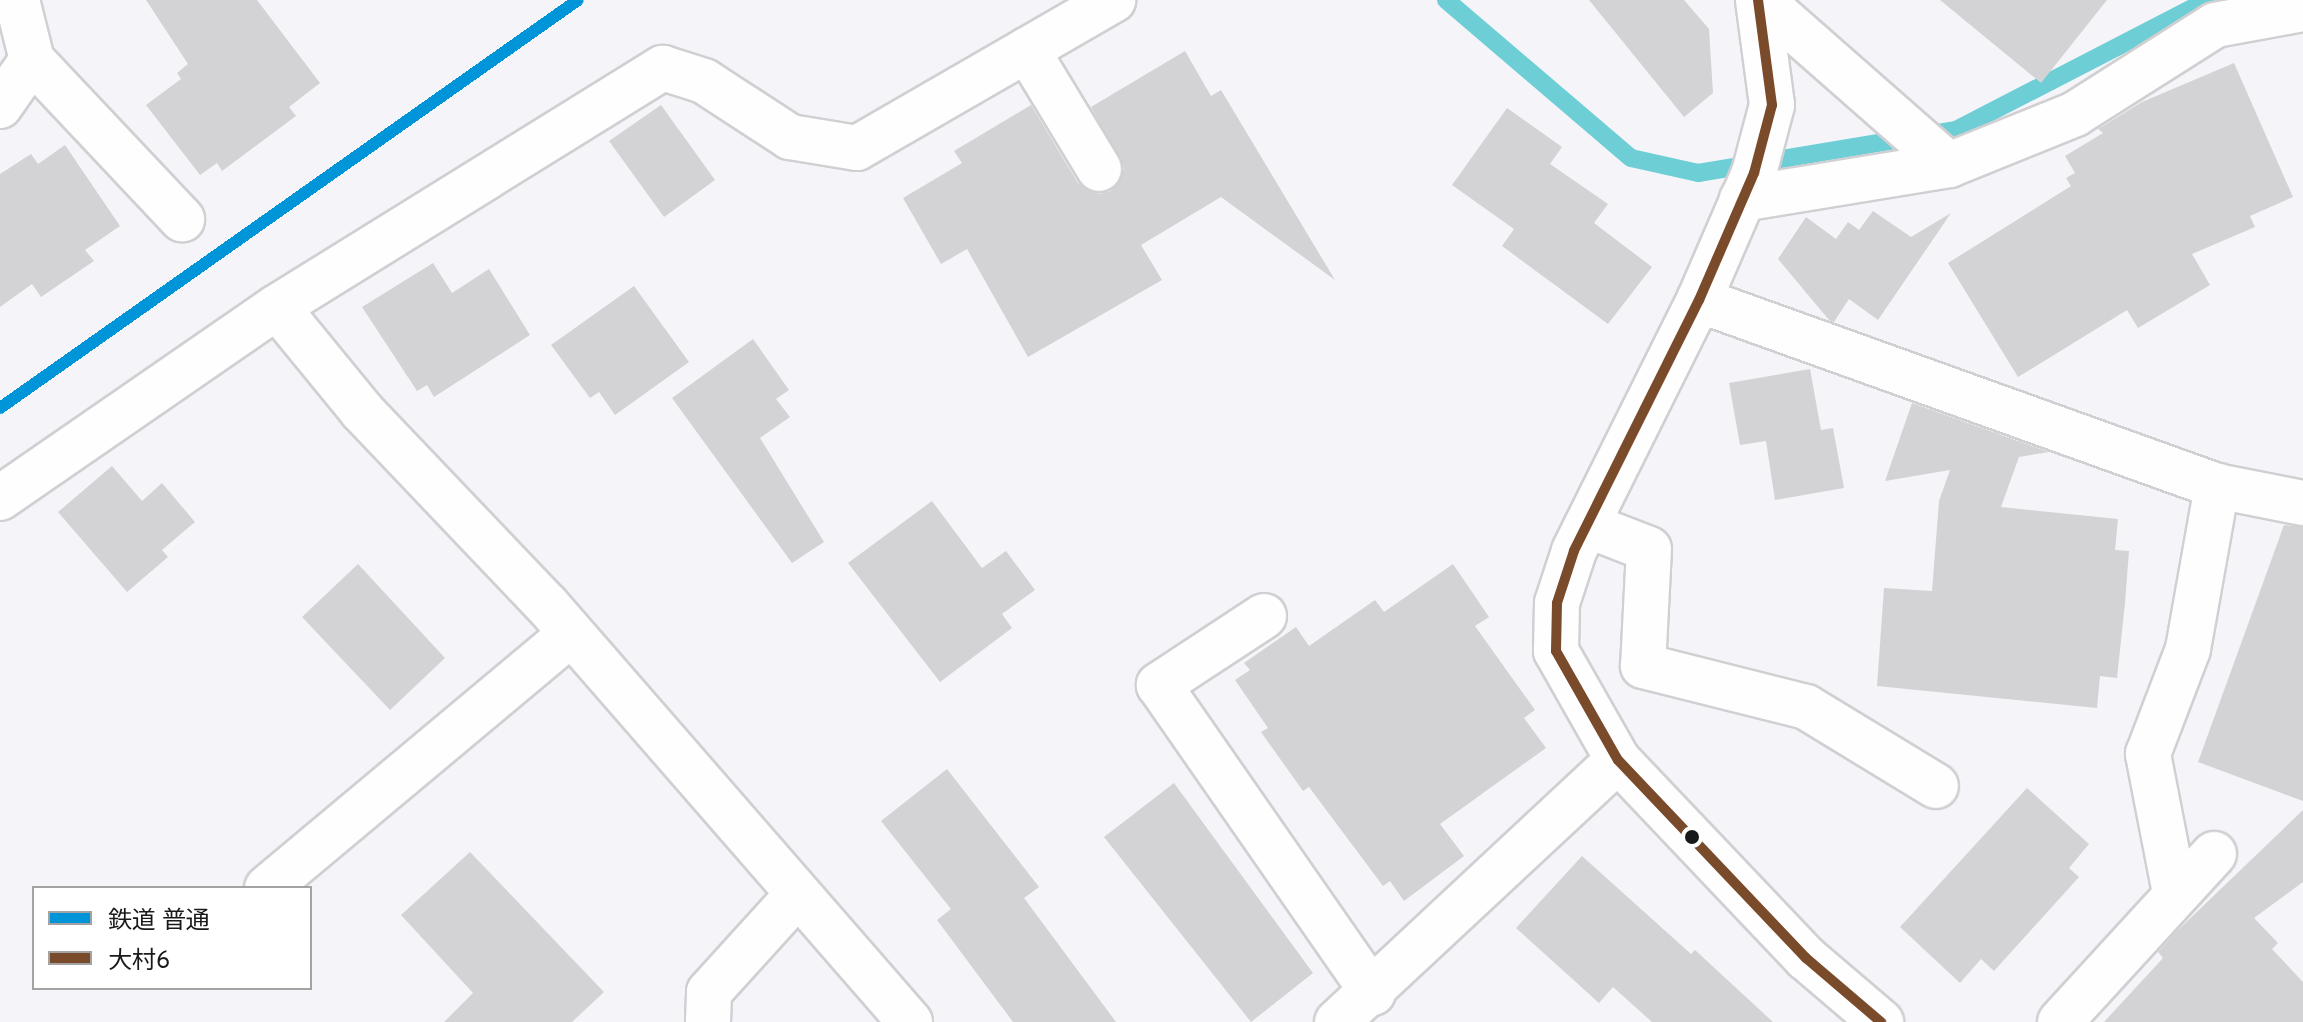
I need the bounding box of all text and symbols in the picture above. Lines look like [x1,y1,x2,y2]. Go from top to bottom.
unlabelled marker [1684,829,1700,845]
legend [32,886,312,990]
text: 鉄道 普通 [108,907,210,937]
text: 大村6 [108,947,170,977]

